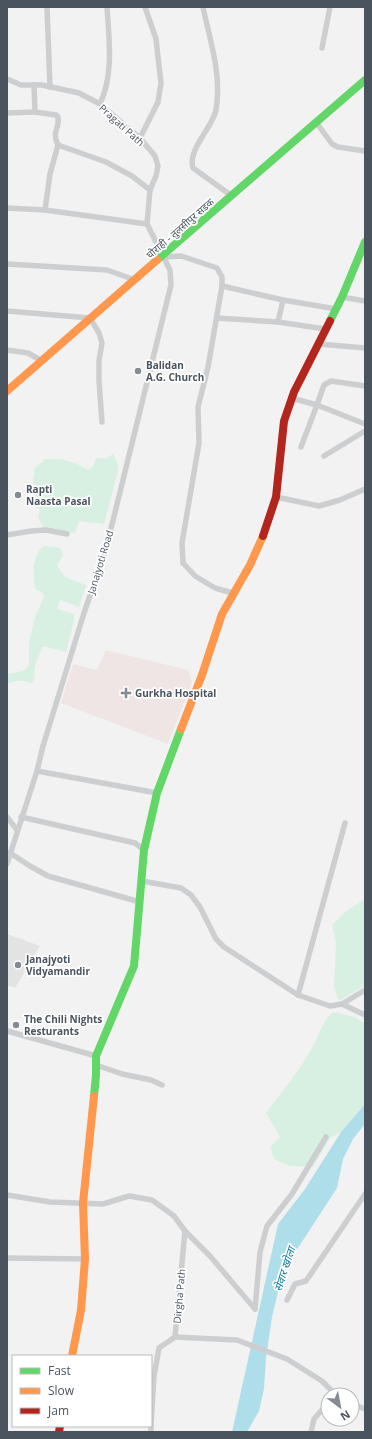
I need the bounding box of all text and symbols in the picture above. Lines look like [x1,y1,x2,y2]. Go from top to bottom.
street label: Pragati Path [96,101,148,149]
street label: घोराही - तुलसीपुर सडक [143,194,217,261]
place label: Balidan A.G. Church [146,358,204,384]
marker: Balidan A.G. Church [133,366,143,376]
place label: Rapti Naasta Pasal [26,482,91,508]
marker: Rapti Naasta Pasal [13,490,23,500]
street label: Janajyoti Road [83,528,116,597]
place label: Gurkha Hospital [135,686,216,700]
marker: Gurkha Hospital [120,687,132,699]
place label: Janajyoti Vidyamandir [25,952,90,978]
marker: Janajyoti Vidyamandir [13,960,23,970]
place label: The Chili Nights Resturants [24,1012,102,1038]
marker: The Chili Nights Resturants [11,1020,21,1030]
water label: सेवार खोला [270,1243,299,1293]
street label: Dirgha Path [170,1268,188,1324]
legend [12,1355,152,1427]
text: Fast [48,1362,71,1379]
text: Slow [48,1382,75,1399]
north arrow [320,1387,360,1427]
text: Jam [47,1402,69,1419]
text: N [338,1407,353,1425]

